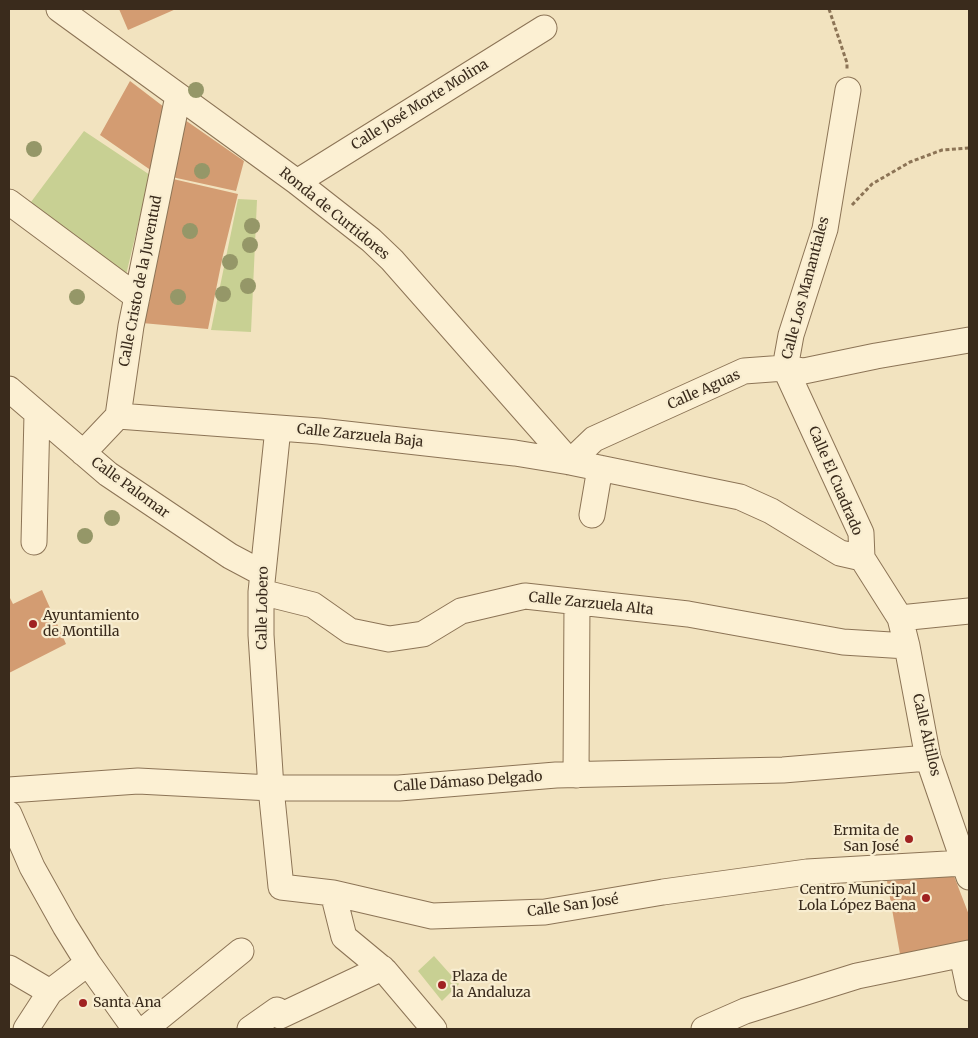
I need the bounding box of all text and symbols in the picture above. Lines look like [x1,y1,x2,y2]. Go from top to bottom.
street label: Calle José Morte Molina [349,56,491,154]
street label: Ronda de Curtidores [276,165,392,263]
street label: Calle Cristo de la Juventud [116,194,166,368]
street label: Calle Los Manantiales [779,215,833,361]
street label: Calle Aguas [665,367,743,413]
street label: Calle Zarzuela Baja [296,421,424,451]
street label: Calle El Cuadrado [804,424,866,538]
street label: Calle Palomar [88,454,172,522]
street label: Calle Lobero [254,566,272,650]
street label: Calle Zarzuela Alta [528,589,654,619]
place label: Ayuntamiento de Montilla [43,608,139,640]
marker: Ayuntamiento de Montilla [27,618,39,630]
street label: Calle Altillos [908,692,944,778]
street label: Calle Dámaso Delgado [393,768,543,796]
place label: Ermita de San José [833,823,899,856]
marker: Ermita de San José [903,833,915,845]
place label: Centro Municipal Lola López Baena [798,882,916,914]
street label: Calle San José [526,891,620,921]
marker: Centro Municipal Lola López Baena [920,892,932,904]
place label: Plaza de la Andaluza [452,969,531,1002]
marker: Plaza de la Andaluza [436,979,448,991]
place label: Santa Ana [93,995,161,1011]
marker: Santa Ana [77,997,89,1009]

